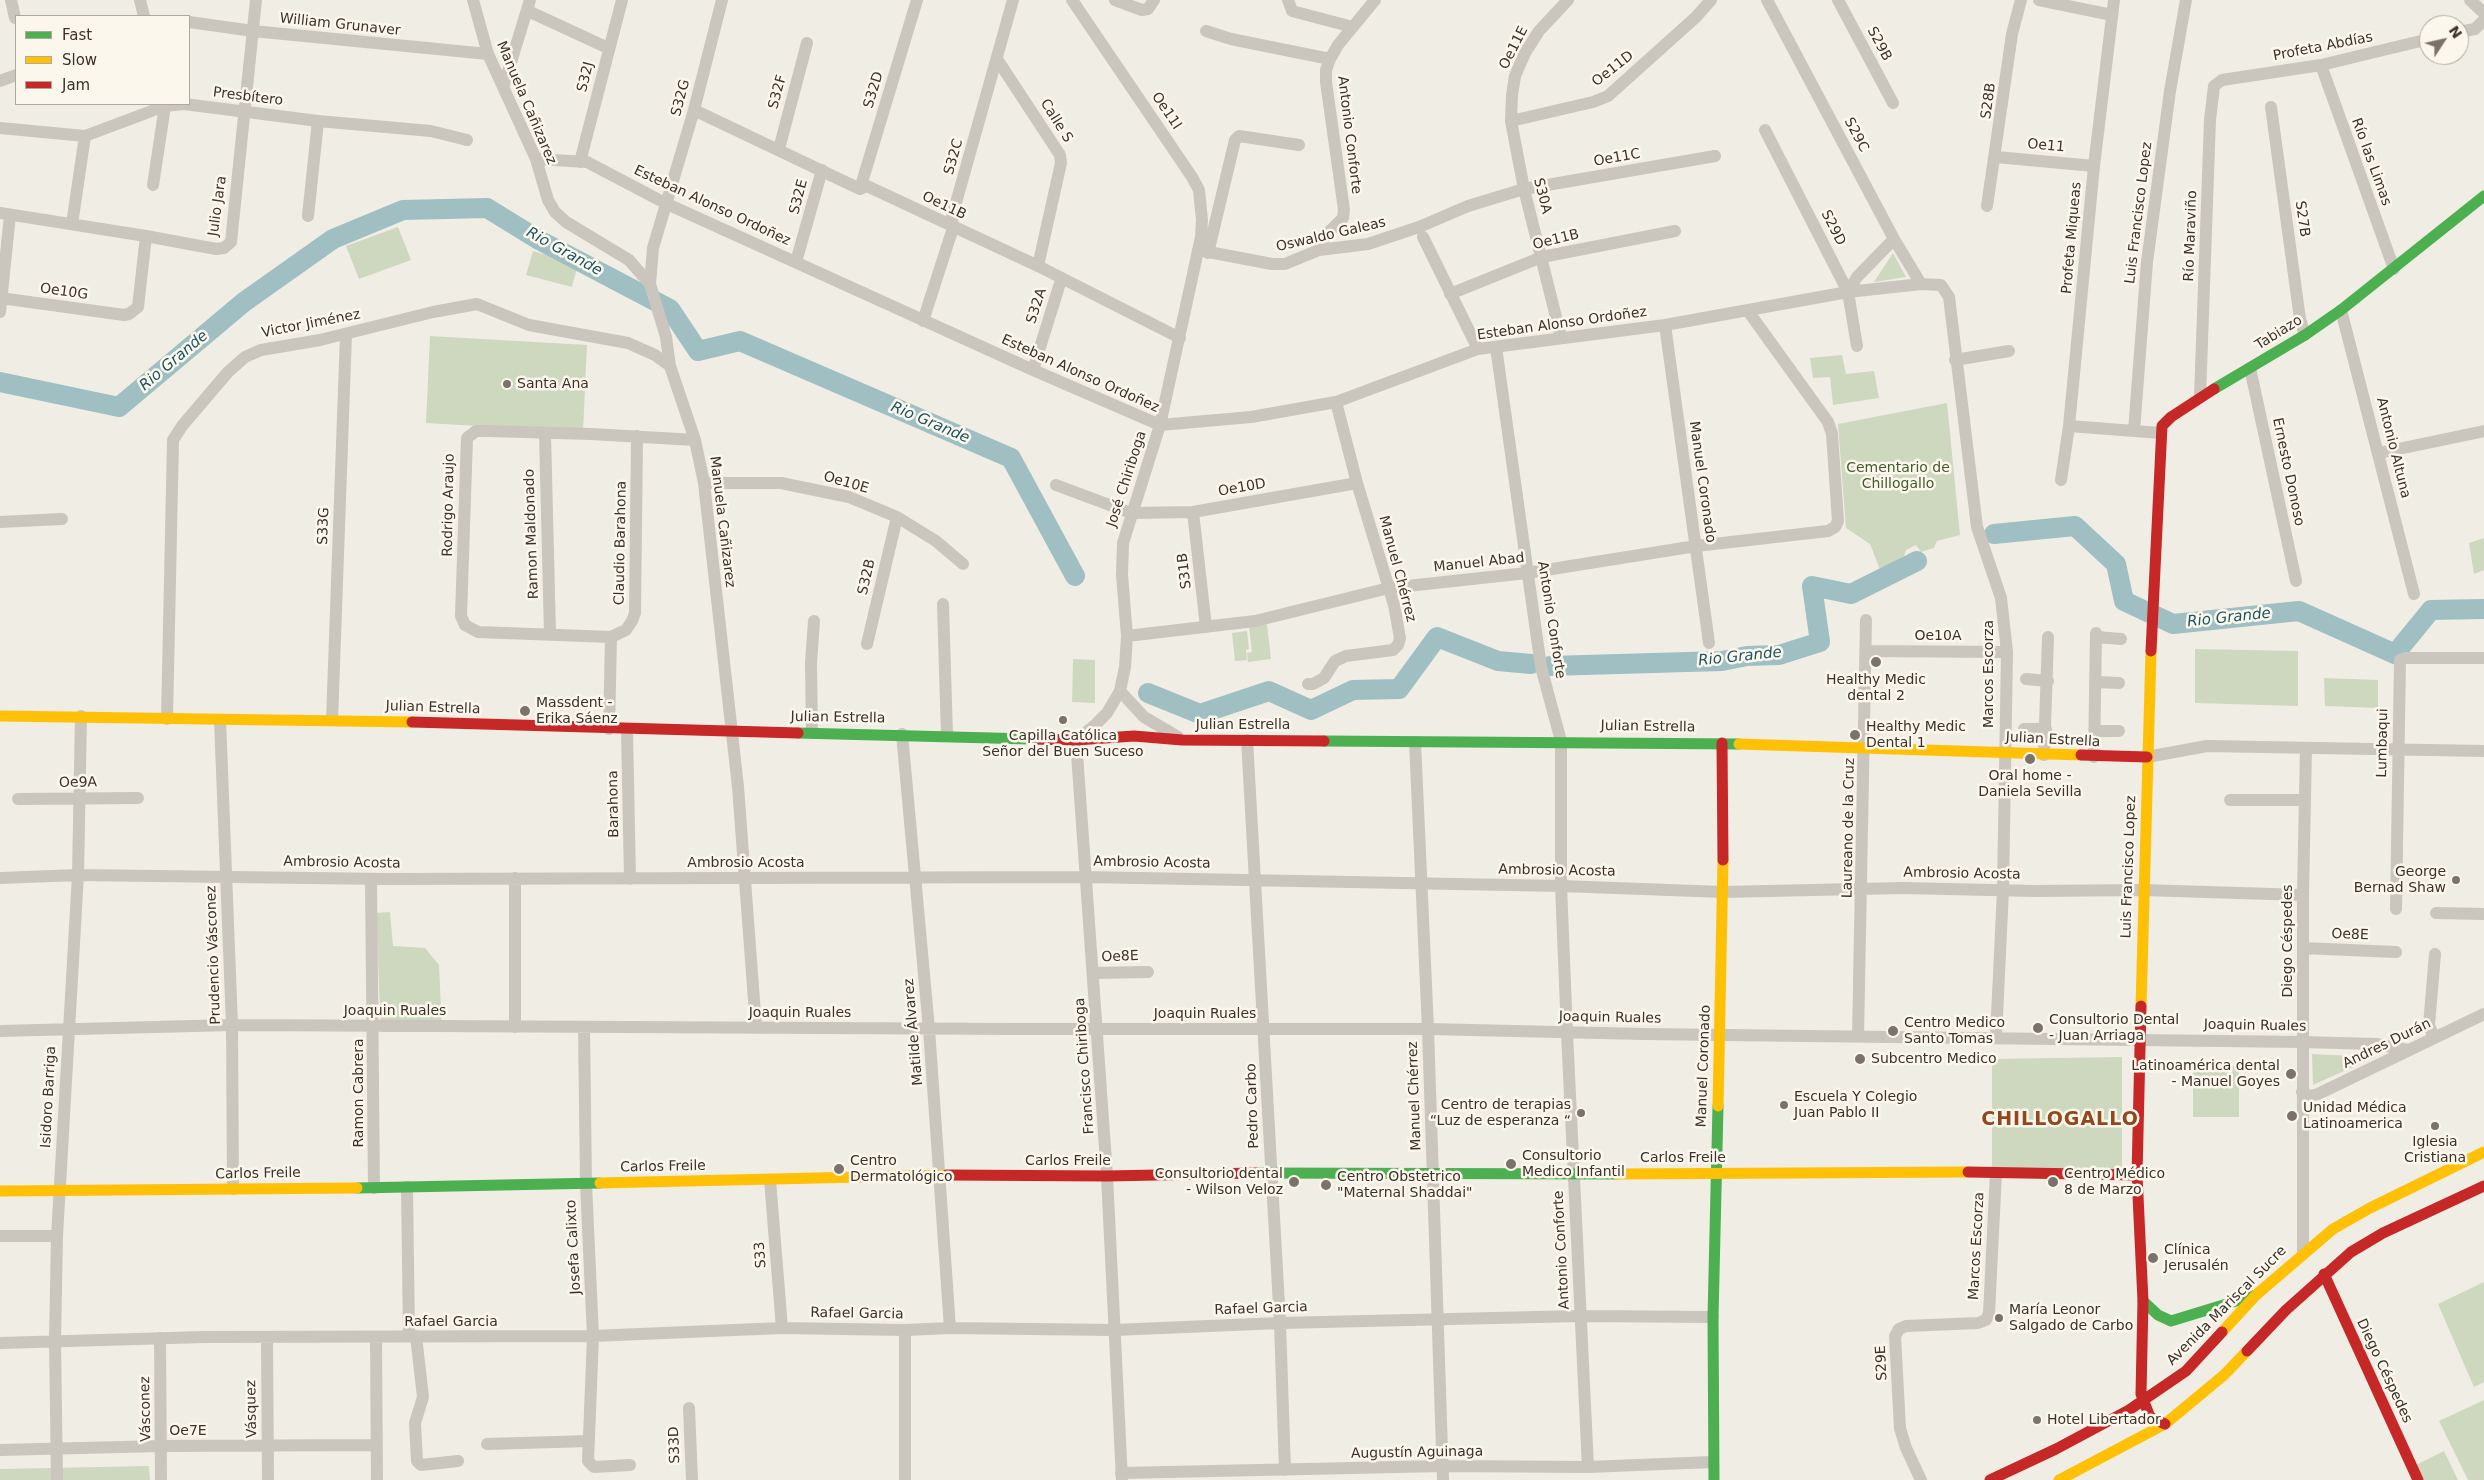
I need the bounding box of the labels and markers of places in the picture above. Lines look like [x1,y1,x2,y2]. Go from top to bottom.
place label: Santa Ana [517,376,589,392]
marker: Santa Ana [501,378,513,390]
marker: Healthy Medic dental 2 [1869,655,1883,669]
place label: Healthy Medic dental 2 [1826,672,1926,704]
place label: Massdent - Erika Sáenz [536,695,618,728]
marker: Massdent - Erika Sáenz [518,704,532,718]
marker: Capilla Católica Señor del Buen Suceso [1057,714,1069,726]
place label: Healthy Medic Dental 1 [1866,719,1966,752]
place label: Capilla Católica Señor del Buen Suceso [982,728,1144,760]
marker: Healthy Medic Dental 1 [1848,728,1862,742]
marker: Oral home - Daniela Sevilla [2023,752,2037,766]
place label: Oral home - Daniela Sevilla [1978,768,2082,800]
place label: George Bernad Shaw [2354,864,2446,896]
marker: George Bernad Shaw [2450,874,2462,886]
place label: Consultorio Dental - Juan Arriaga [2049,1012,2179,1044]
place label: Centro Medico Santo Tomas [1904,1015,2005,1048]
marker: Consultorio Dental - Juan Arriaga [2031,1021,2045,1035]
marker: Centro Medico Santo Tomas [1886,1024,1900,1038]
place label: Subcentro Medico [1871,1051,1997,1067]
marker: Subcentro Medico [1853,1052,1867,1066]
place label: Latinoamérica dental - Manuel Goyes [2131,1058,2280,1090]
marker: Latinoamérica dental - Manuel Goyes [2284,1067,2298,1081]
place label: Escuela Y Colegio Juan Pablo II [1794,1089,1917,1122]
place label: Centro de terapias “Luz de esperanza “ [1430,1097,1571,1130]
marker: Escuela Y Colegio Juan Pablo II [1778,1099,1790,1111]
place label: Unidad Médica Latinoamerica [2303,1100,2407,1132]
marker: Centro de terapias “Luz de esperanza “ [1575,1107,1587,1119]
marker: Unidad Médica Latinoamerica [2285,1109,2299,1123]
marker: Iglesia Cristiana [2429,1120,2441,1132]
place label: Iglesia Cristiana [2404,1134,2466,1166]
place label: Consultorio Medico Infantil [1522,1148,1625,1180]
place label: Centro Dermatológico [850,1153,953,1186]
marker: Consultorio Medico Infantil [1504,1157,1518,1171]
marker: Centro Dermatológico [832,1162,846,1176]
place label: Consultorio dental - Wilson Veloz [1155,1166,1283,1198]
place label: Centro Médico 8 de Marzo [2064,1166,2165,1198]
place label: Centro Obstetrico "Maternal Shaddai" [1337,1169,1473,1202]
marker: Consultorio dental - Wilson Veloz [1287,1175,1301,1189]
marker: Centro Médico 8 de Marzo [2046,1175,2060,1189]
marker: Centro Obstetrico "Maternal Shaddai" [1319,1178,1333,1192]
place label: Clínica Jerusalén [2164,1242,2229,1274]
marker: Clínica Jerusalén [2146,1251,2160,1265]
place label: María Leonor Salgado de Carbo [2009,1302,2133,1334]
marker: María Leonor Salgado de Carbo [1993,1312,2005,1324]
place label: Hotel Libertador [2047,1412,2161,1428]
marker: Hotel Libertador [2031,1414,2043,1426]

